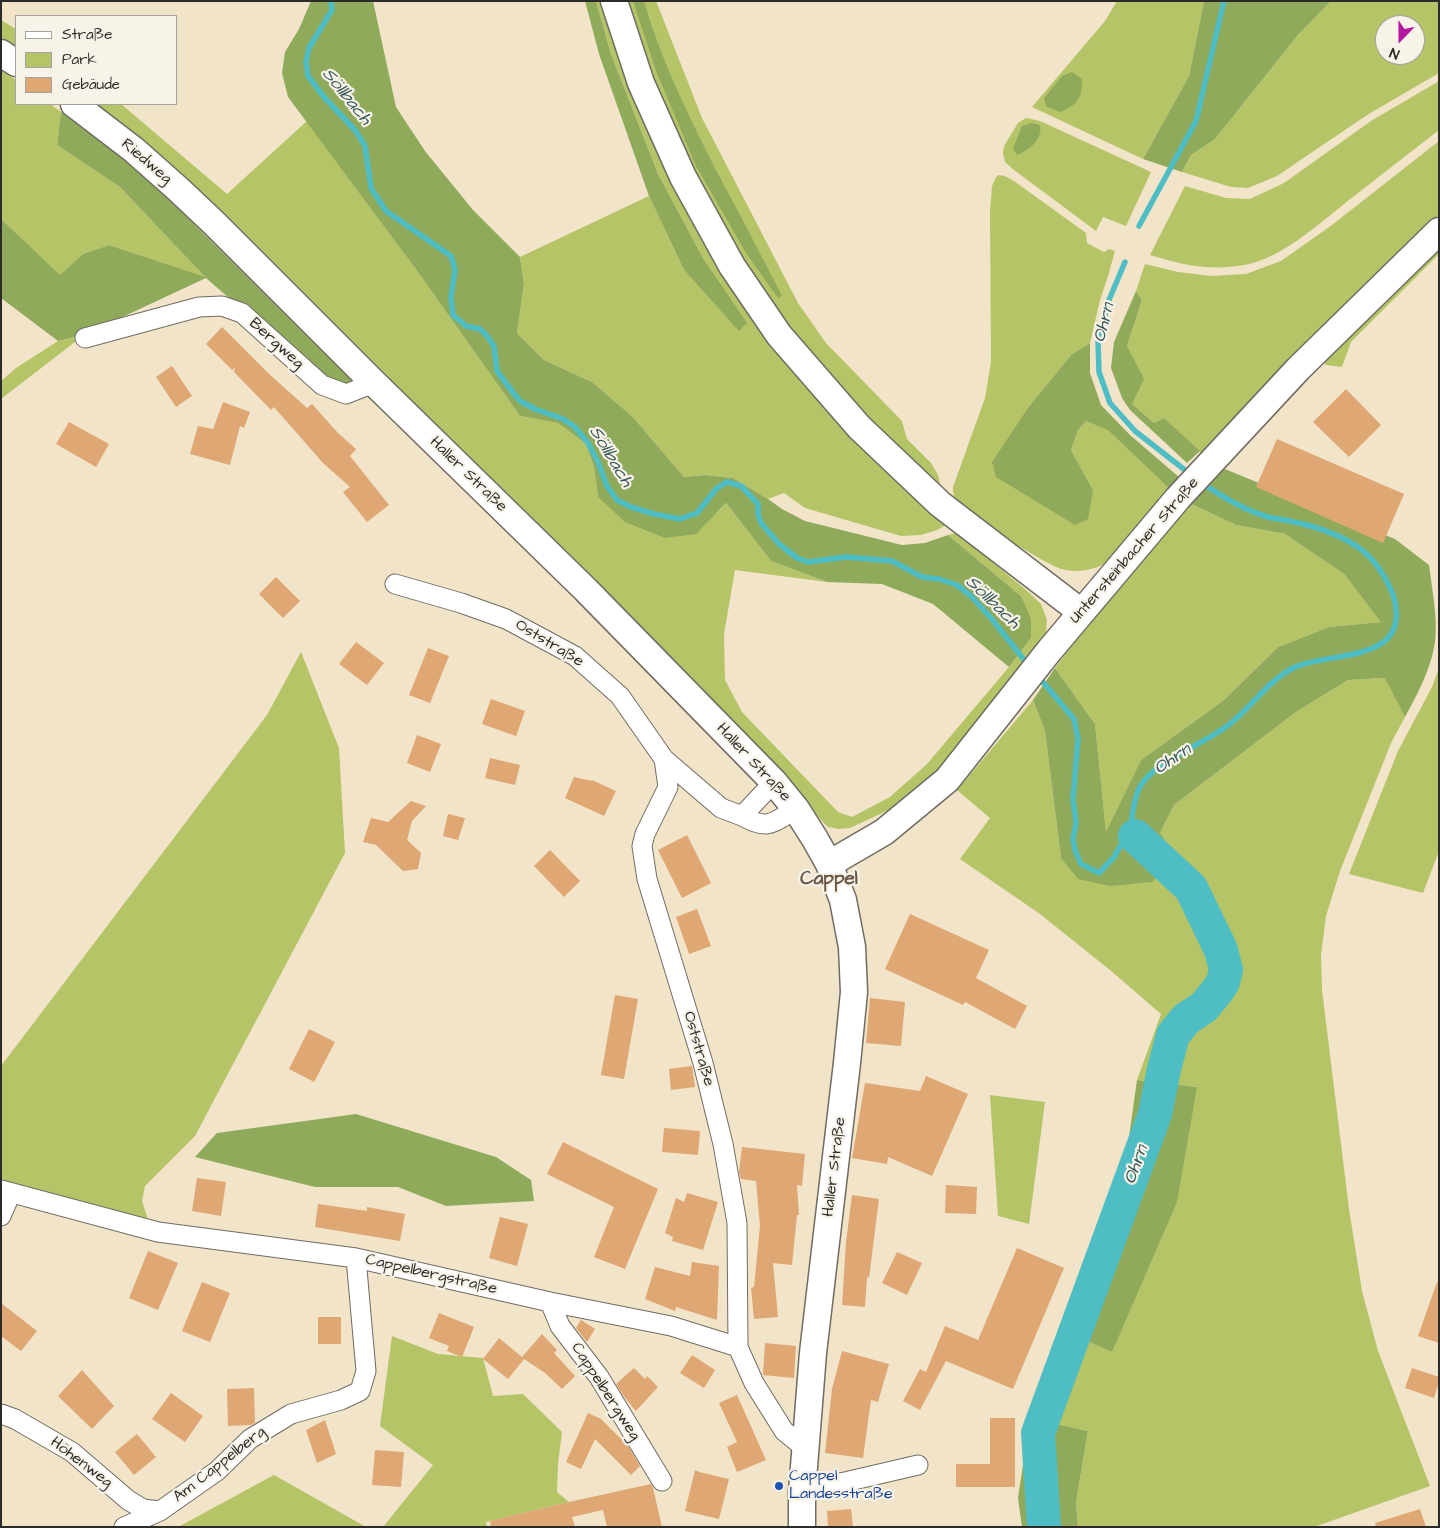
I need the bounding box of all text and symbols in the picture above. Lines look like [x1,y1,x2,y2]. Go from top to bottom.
legend [15,15,178,105]
north arrow [1375,15,1425,65]
text: Straße [62,24,112,45]
text: N [1387,42,1403,64]
text: Park [62,49,97,70]
water label: Söllbach [317,64,375,130]
text: Gebäude [62,74,120,95]
street label: Riedweg [117,135,175,189]
water label: Ohrn [1090,301,1120,345]
street label: Bergweg [245,314,307,374]
water label: Söllbach [584,423,636,491]
street label: Haller Straße [425,433,511,517]
street label: Untersteinbacher Straße [1066,474,1204,628]
water label: Söllbach [960,572,1024,634]
street label: Oststraße [511,616,587,672]
street label: Haller Straße [712,720,794,806]
water label: Ohrn [1150,740,1196,780]
district label: Cappel [800,869,858,891]
street label: Oststraße [678,1009,718,1089]
street label: Haller Straße [819,1116,851,1218]
water label: Ohrn [1120,1143,1154,1187]
street label: Cappelbergstraße [363,1250,499,1300]
street label: Cappelbergweg [566,1339,644,1445]
street label: Am Cappelberg [170,1423,270,1507]
street label: Höhenweg [46,1433,116,1493]
place label: Cappel Landesstraße [789,1467,893,1505]
marker: Cappel Landesstraße [773,1480,785,1492]

